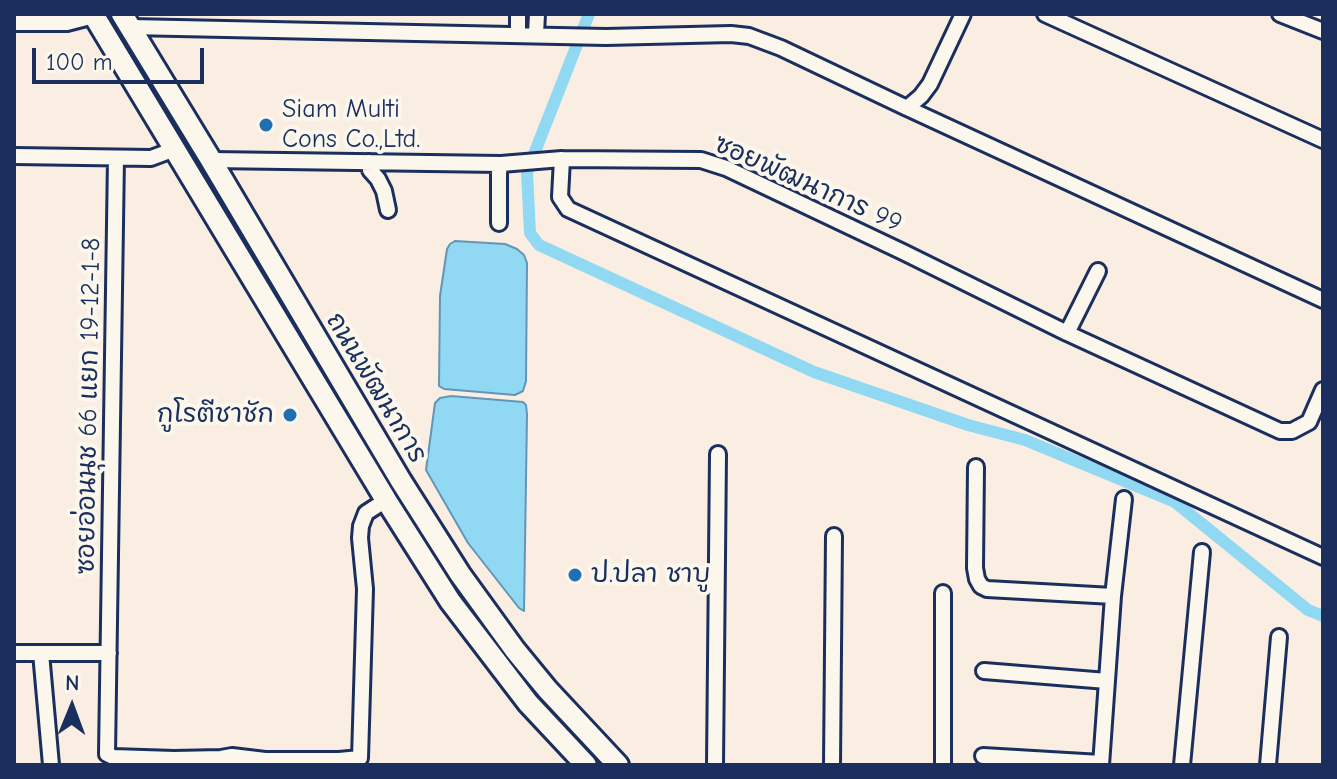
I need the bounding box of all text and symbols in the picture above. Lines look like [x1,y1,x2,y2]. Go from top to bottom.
scale bar [36,32,208,82]
text: 100 m [46,48,113,76]
place label: Siam Multi Cons Co.,Ltd. [282,94,420,156]
marker: Siam Multi Cons Co.,Ltd. [257,116,275,134]
street label: ซอยพัฒนาการ 99 [709,129,907,239]
street label: ซอยอ่อนนุช 66 แยก 19-12-1-8 [70,237,108,575]
street label: ถนนพัฒนาการ [319,307,433,469]
place label: กูโรตีชาชัก [157,399,274,431]
marker: กูโรตีชาชัก [281,406,299,424]
place label: ป.ปลา ชาบู [591,559,711,591]
marker: ป.ปลา ชาบู [566,566,584,584]
north arrow [32,667,112,747]
text: N [65,670,80,696]

